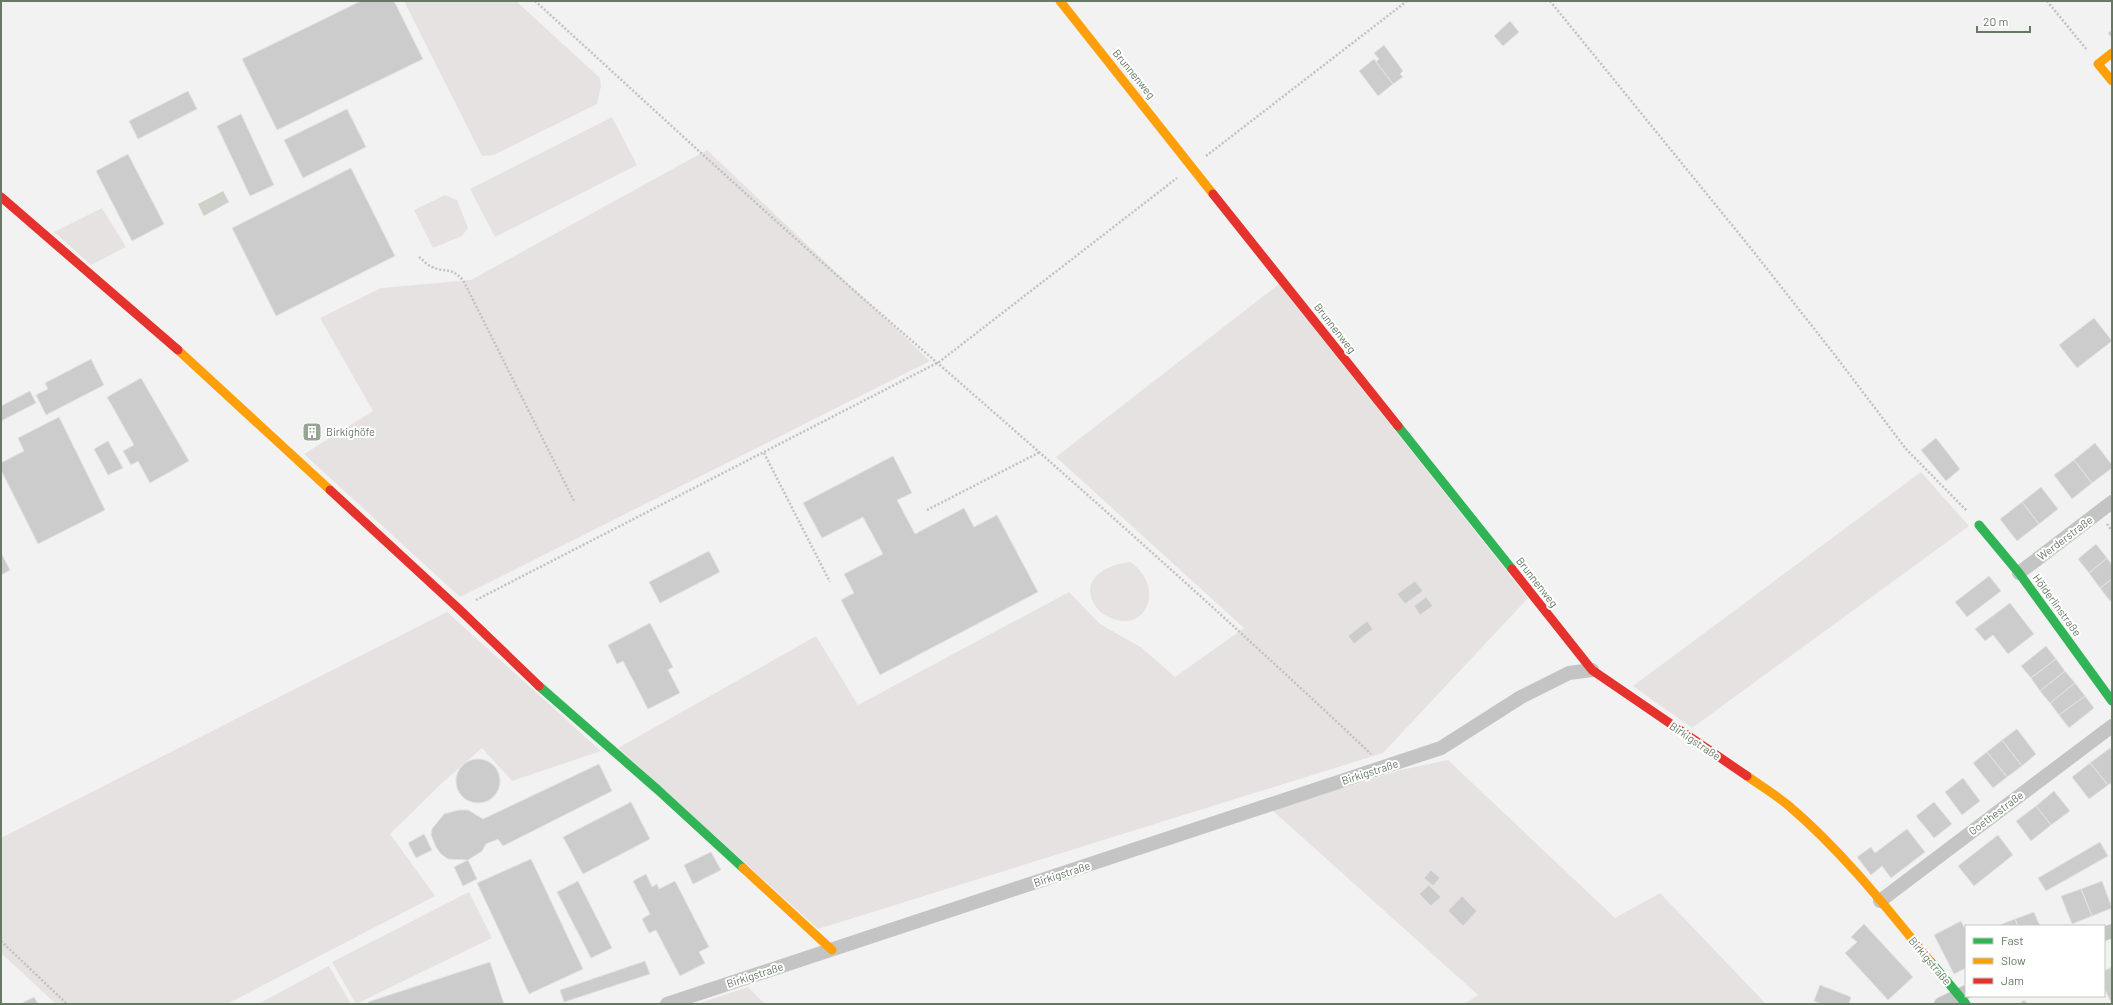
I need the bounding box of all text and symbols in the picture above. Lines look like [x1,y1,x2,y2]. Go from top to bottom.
scale bar [1977,8,2030,34]
text: 20 m [1983,14,2009,28]
street label: Brunnenweg [1111,46,1158,101]
street label: Brunnenweg [1312,300,1359,355]
building icon: Birkighöfe [301,421,323,443]
place label: Birkighöfe [326,425,375,438]
street label: Werderstraße [2035,513,2095,563]
street label: Brunnenweg [1514,554,1561,609]
street label: Hölderlinstraße [2031,571,2084,638]
street label: Birkigstraße [1667,719,1723,762]
street label: Birkigstraße [1340,756,1400,787]
street label: Goethestraße [1966,788,2026,837]
street label: Birkigstraße [1032,858,1092,889]
legend [1965,925,2105,997]
text: Fast [2001,933,2024,947]
street label: Birkigstraße [1907,934,1954,987]
text: Slow [2001,953,2026,967]
street label: Birkigstraße [725,959,785,990]
text: Jam [2001,973,2024,987]

